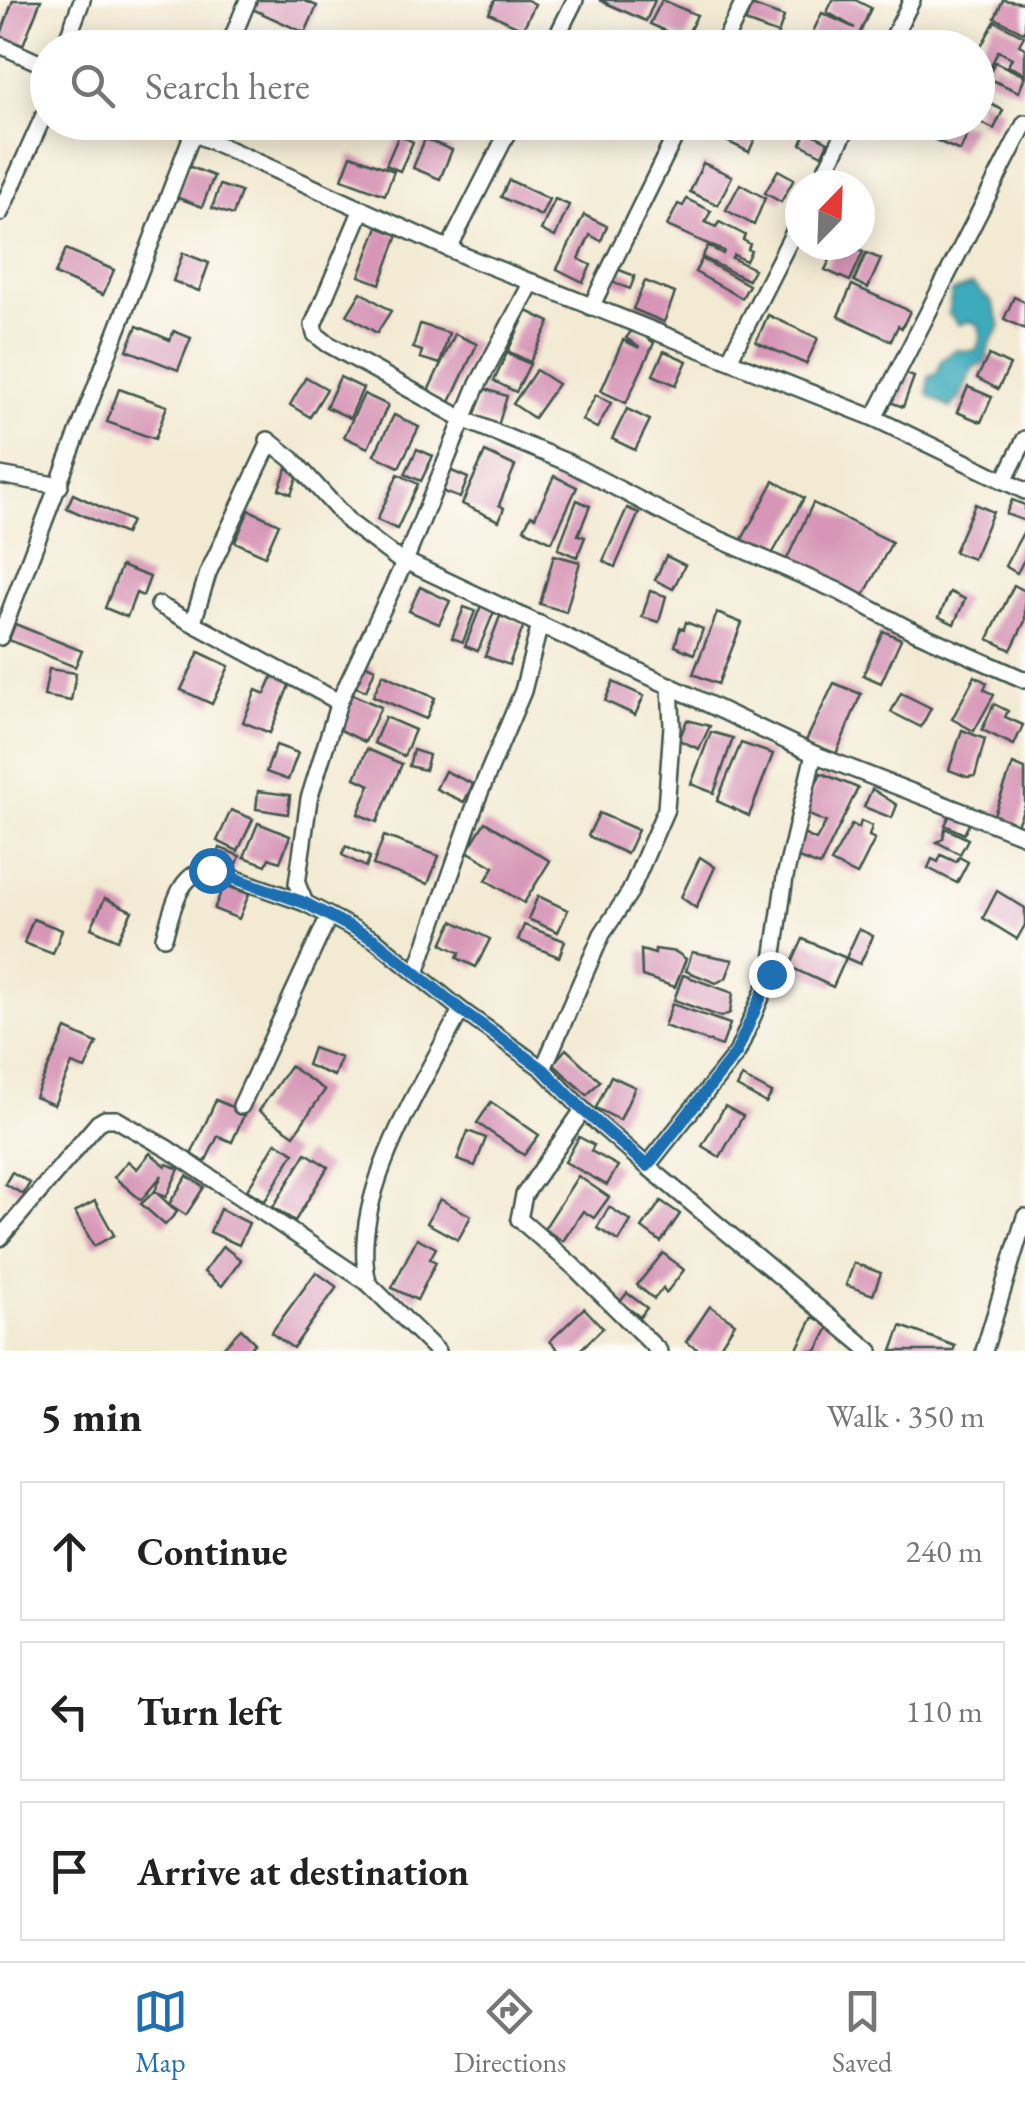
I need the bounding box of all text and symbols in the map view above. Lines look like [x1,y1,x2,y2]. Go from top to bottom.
search box [30,30,995,140]
icon: search [65,58,120,113]
text: Search here [145,61,310,110]
north arrow [785,170,875,260]
route start [189,848,235,894]
route end [749,952,795,998]
text: 5 min [40,1389,142,1444]
text: Walk · 350 m [827,1395,985,1437]
icon: ahead [42,1524,97,1579]
text: Continue [137,1527,288,1576]
text: 240 m [906,1530,983,1572]
icon: left [42,1684,97,1739]
text: Turn left [137,1687,282,1736]
text: 110 m [906,1690,983,1732]
icon: arrive [42,1844,97,1899]
text: Arrive at destination [137,1847,469,1896]
tab: Map [133,1984,188,2080]
tab: Directions [454,1984,566,2080]
tab: Saved [832,1984,892,2080]

